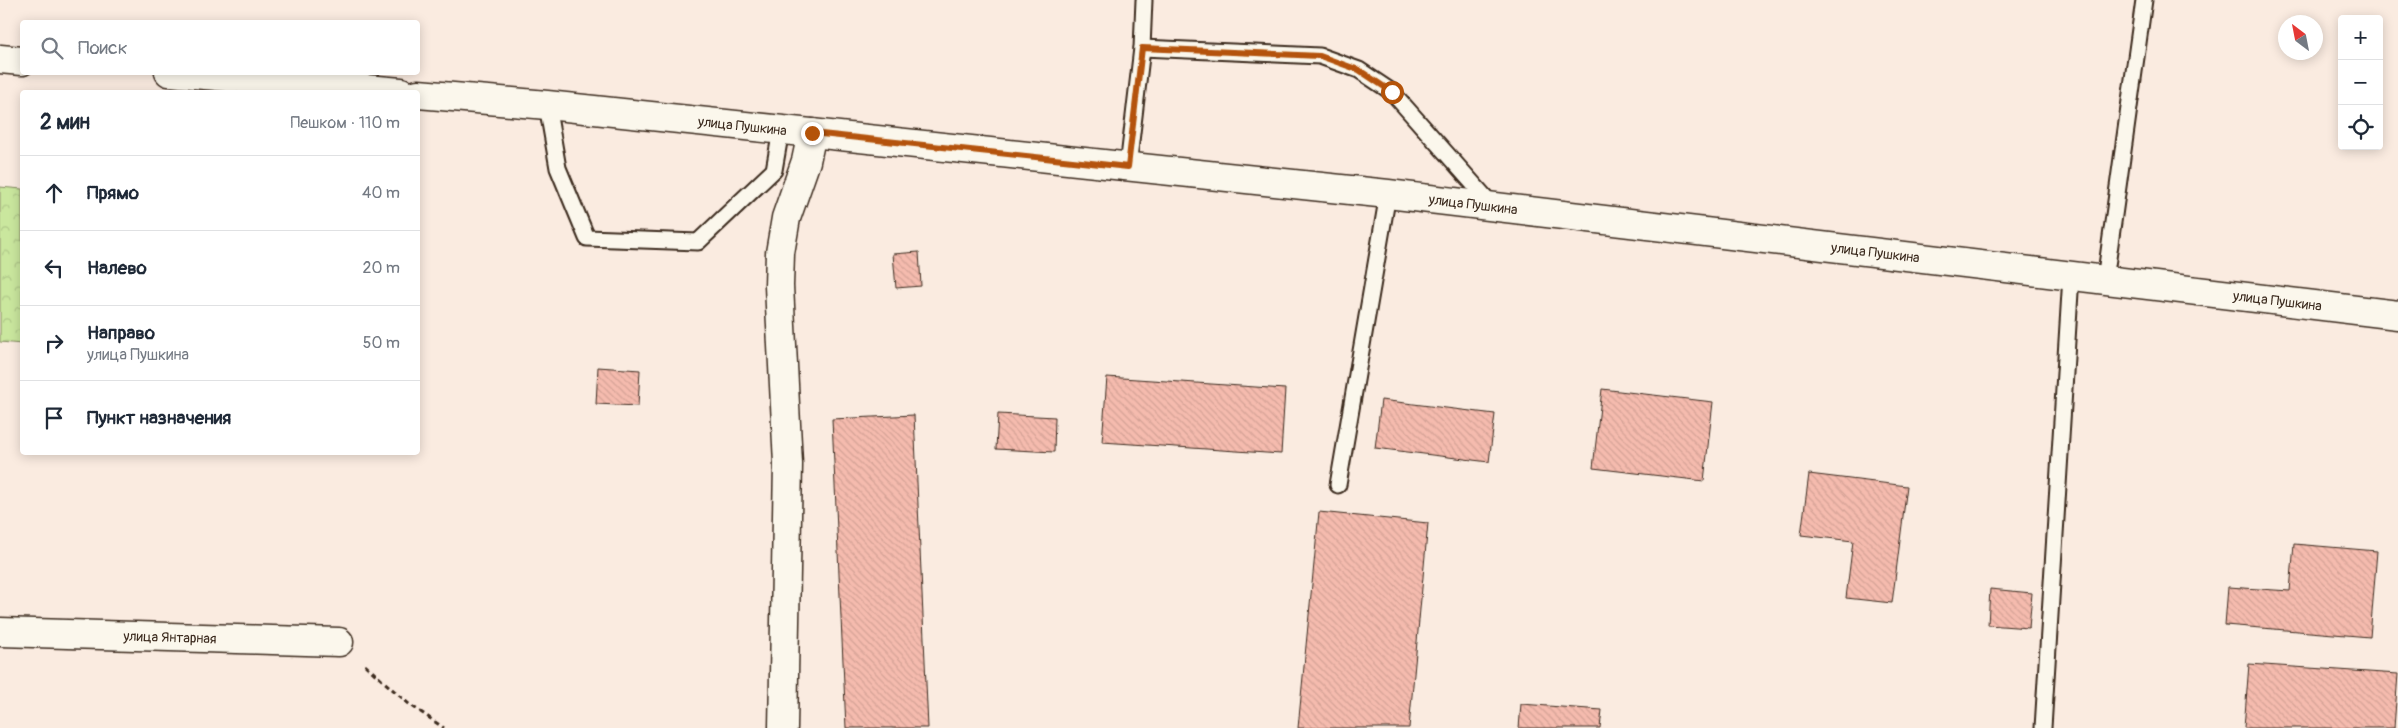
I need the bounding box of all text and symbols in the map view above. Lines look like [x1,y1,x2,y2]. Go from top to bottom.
north arrow [2278,15,2323,60]
map controls [2338,15,2383,150]
button: + [2338,15,2383,60]
search box [20,20,420,75]
icon: search [38,34,66,62]
text: Поиск [78,36,128,60]
button: − [2338,60,2383,105]
route start [1381,81,1404,104]
button: locate [2338,105,2383,150]
text: 2 мин [40,109,90,136]
text: Пешком · 110 m [291,113,400,133]
street label: улица Пушкина [696,113,788,139]
route end [801,122,824,145]
icon: ahead [40,179,68,207]
text: Прямо [87,181,139,205]
text: 40 m [362,183,400,203]
street label: улица Пушкина [1427,191,1518,218]
street label: улица Пушкина [1829,239,1921,267]
icon: left [40,254,68,282]
text: Налево [87,256,147,280]
text: 20 m [362,258,400,278]
street label: улица Пушкина [2231,287,2323,315]
text: Направо [87,321,155,345]
icon: right [40,329,68,357]
text: 50 m [363,333,400,353]
text: улица Пушкина [87,345,189,365]
icon: arrive [40,404,68,432]
text: Пункт назначения [87,406,231,430]
street label: улица Янтарная [122,628,217,647]

